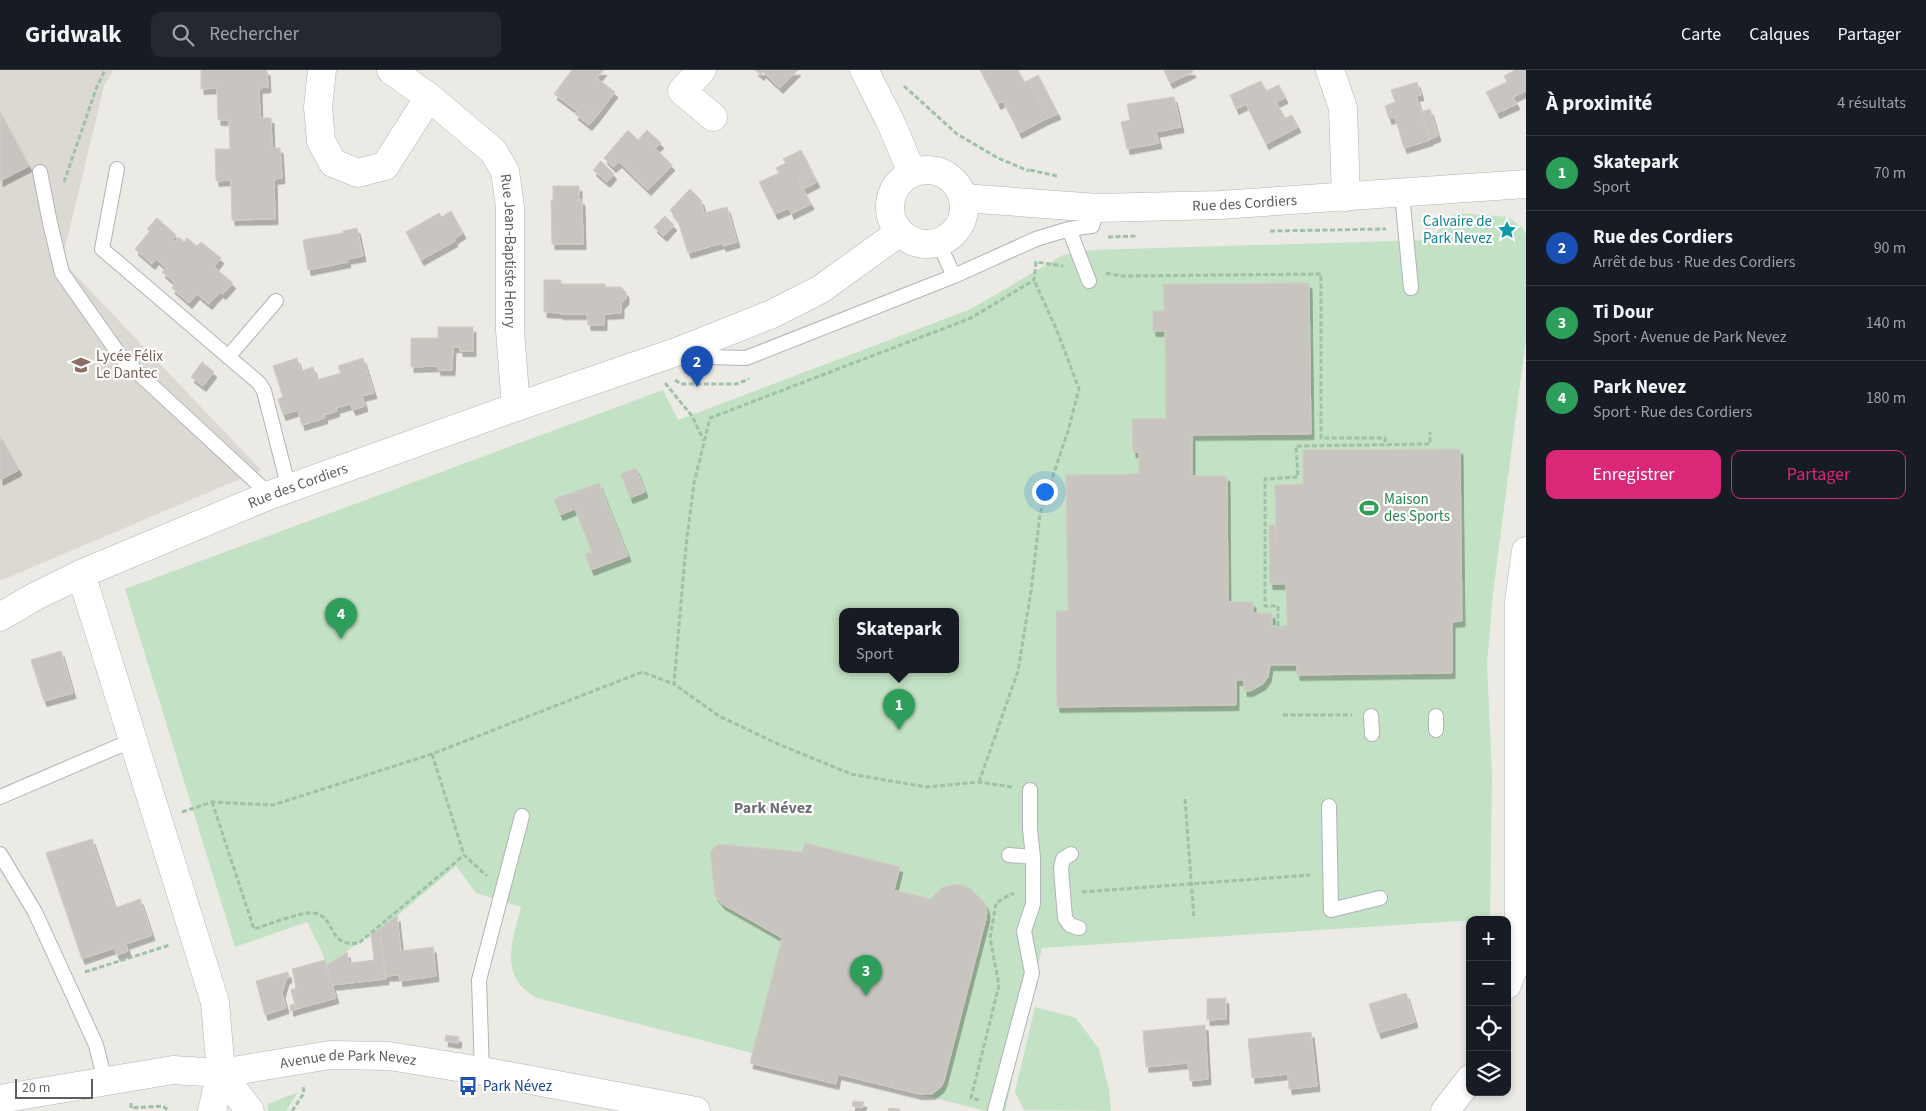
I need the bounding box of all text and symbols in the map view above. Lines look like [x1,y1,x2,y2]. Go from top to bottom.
search box [151,12,501,57]
text: Gridwalk [25,17,121,52]
icon: search [169,21,197,49]
text: Rechercher [209,21,299,48]
text: Carte [1681,22,1721,47]
text: Calques [1749,22,1809,47]
text: Partager [1837,22,1901,47]
text: À proximité [1546,88,1652,118]
text: 4 résultats [1837,92,1906,114]
text: Skatepark [1593,149,1679,176]
text: 1 [1558,162,1566,184]
text: 70 m [1874,162,1906,184]
street label: Rue Jean-Baptiste Henry [495,172,521,328]
text: Sport [1593,176,1630,198]
street label: Rue des Cordiers [1192,189,1298,216]
place label: Calvaire de Park Nevez [1423,211,1492,249]
place icon: Calvaire de Park Nevez [1496,219,1518,241]
text: Rue des Cordiers [1593,224,1733,251]
text: 2 [1558,237,1566,259]
text: 90 m [1874,237,1906,259]
text: Arrêt de bus · Rue des Cordiers [1593,251,1796,273]
text: Ti Dour [1593,299,1654,326]
text: 3 [1558,312,1566,334]
text: 140 m [1866,312,1906,334]
text: Sport · Avenue de Park Nevez [1593,326,1787,348]
place label: Lycée Félix Le Dantec [96,346,163,384]
pin: 2 [681,346,713,387]
school or university icon: Lycée Félix Le Dantec [70,354,92,376]
text: Park Nevez [1593,374,1686,401]
text: 4 [1558,387,1566,409]
text: 180 m [1866,387,1906,409]
text: Sport · Rue des Cordiers [1593,401,1752,423]
button: Enregistrer [1546,450,1721,499]
button: Partager [1731,450,1906,499]
street label: Rue des Cordiers [245,458,351,514]
your location [1032,479,1058,505]
place label: Maison des Sports [1384,489,1450,527]
sports icon: Maison des Sports [1358,497,1380,519]
pin: 4 [325,598,357,639]
popup [839,608,959,673]
text: Skatepark [856,616,942,643]
text: Sport [856,643,893,665]
pin: 1 [883,689,915,730]
district label: Park Névez [734,797,812,819]
map controls [1466,916,1511,1096]
button: + [1466,916,1511,961]
pin: 3 [850,955,882,996]
button: − [1466,961,1511,1006]
button: locate [1466,1006,1511,1051]
street label: Avenue de Park Nevez [278,1044,418,1074]
button: layers [1466,1051,1511,1096]
bus stop icon: Park Névez [457,1075,479,1097]
scale bar [15,1076,92,1099]
place label: Park Névez [483,1076,552,1097]
text: 20 m [22,1078,50,1098]

